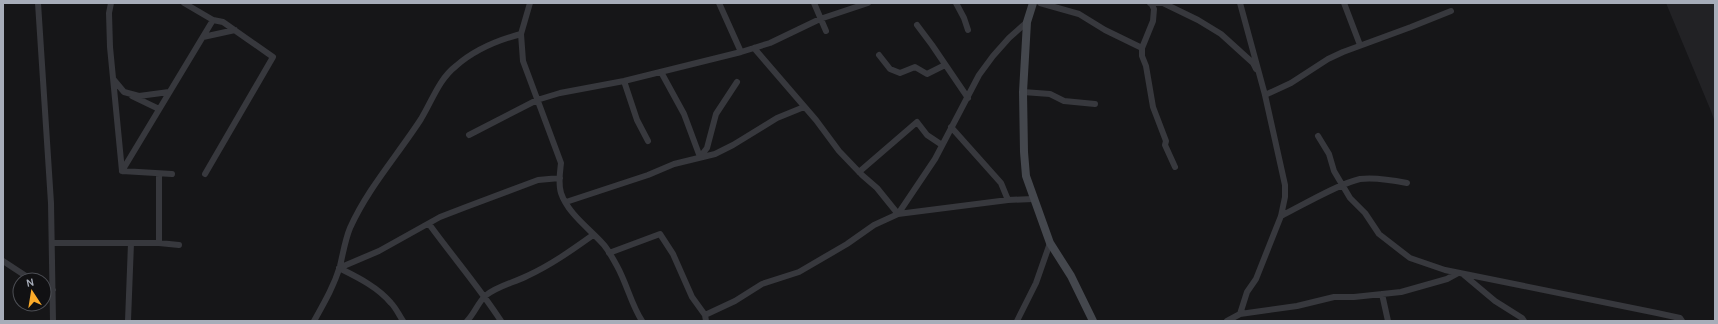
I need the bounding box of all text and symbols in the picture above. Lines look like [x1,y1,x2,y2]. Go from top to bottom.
north arrow [12,272,52,312]
text: N [25,276,35,290]

